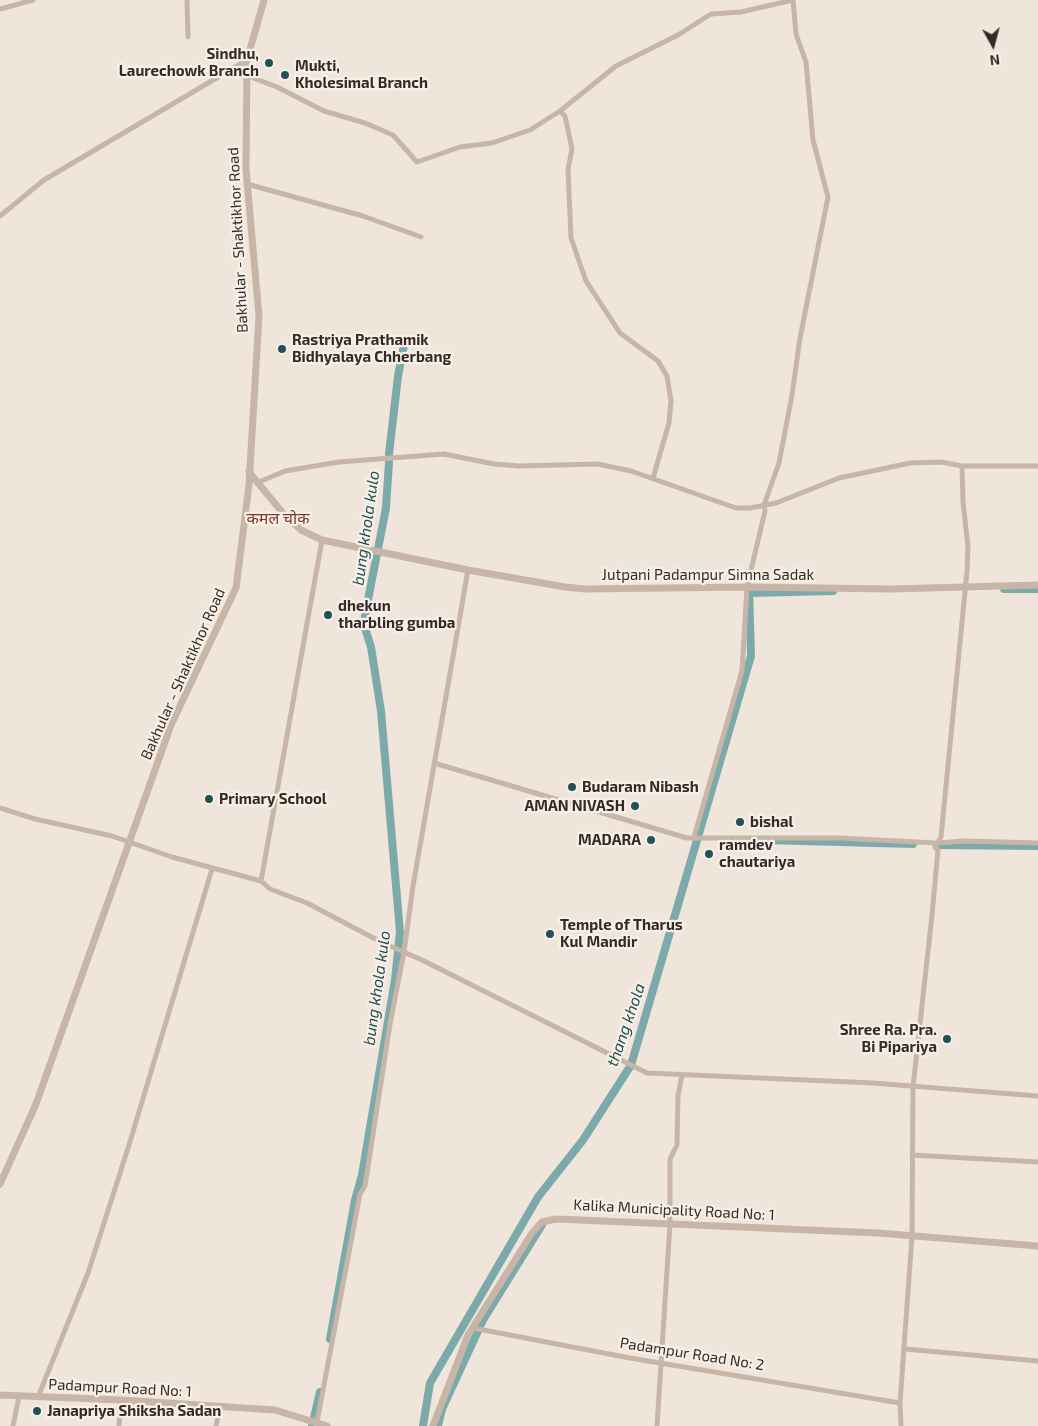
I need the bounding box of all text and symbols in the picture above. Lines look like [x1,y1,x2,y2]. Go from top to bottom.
north arrow [968,20,1018,70]
place label: Sindhu, Laurechowk Branch [119,45,259,80]
text: N [989,51,1001,69]
marker: Sindhu, Laurechowk Branch [263,57,275,69]
place label: Mukti, Kholesimal Branch [295,57,428,92]
marker: Mukti, Kholesimal Branch [279,69,291,81]
street label: Bakhular - Shaktikhor Road [224,147,252,333]
place label: Rastriya Prathamik Bidhyalaya Chherbang [292,331,451,366]
marker: Rastriya Prathamik Bidhyalaya Chherbang [276,343,288,355]
water label: bung khola kulo [348,470,384,586]
district label: कमल चोक [247,509,309,529]
street label: Jutpani Padampur Simna Sadak [602,566,814,584]
street label: Bakhular - Shaktikhor Road [137,585,229,763]
place label: dhekun tharbling gumba [338,597,455,632]
marker: dhekun tharbling gumba [322,609,334,621]
place label: Budaram Nibash [582,778,699,796]
marker: Budaram Nibash [566,781,578,793]
place label: Primary School [219,790,327,808]
marker: Primary School [203,793,215,805]
place label: AMAN NIVASH [524,797,625,815]
marker: AMAN NIVASH [629,800,641,812]
place label: bishal [750,813,793,831]
marker: bishal [734,816,746,828]
place label: MADARA [578,831,641,849]
marker: MADARA [645,834,657,846]
place label: ramdev chautariya [719,836,795,871]
marker: ramdev chautariya [703,848,715,860]
place label: Temple of Tharus Kul Mandir [560,916,683,951]
marker: Temple of Tharus Kul Mandir [544,928,556,940]
water label: bung khola kulo [359,930,395,1046]
water label: thang khola [603,981,649,1069]
place label: Shree Ra. Pra. Bi Pipariya [840,1021,937,1056]
marker: Shree Ra. Pra. Bi Pipariya [941,1033,953,1045]
street label: Kalika Municipality Road No: 1 [573,1196,775,1224]
street label: Padampur Road No: 2 [619,1334,765,1374]
street label: Padampur Road No: 1 [48,1375,192,1401]
place label: Janapriya Shiksha Sadan [47,1402,221,1420]
marker: Janapriya Shiksha Sadan [31,1405,43,1417]

